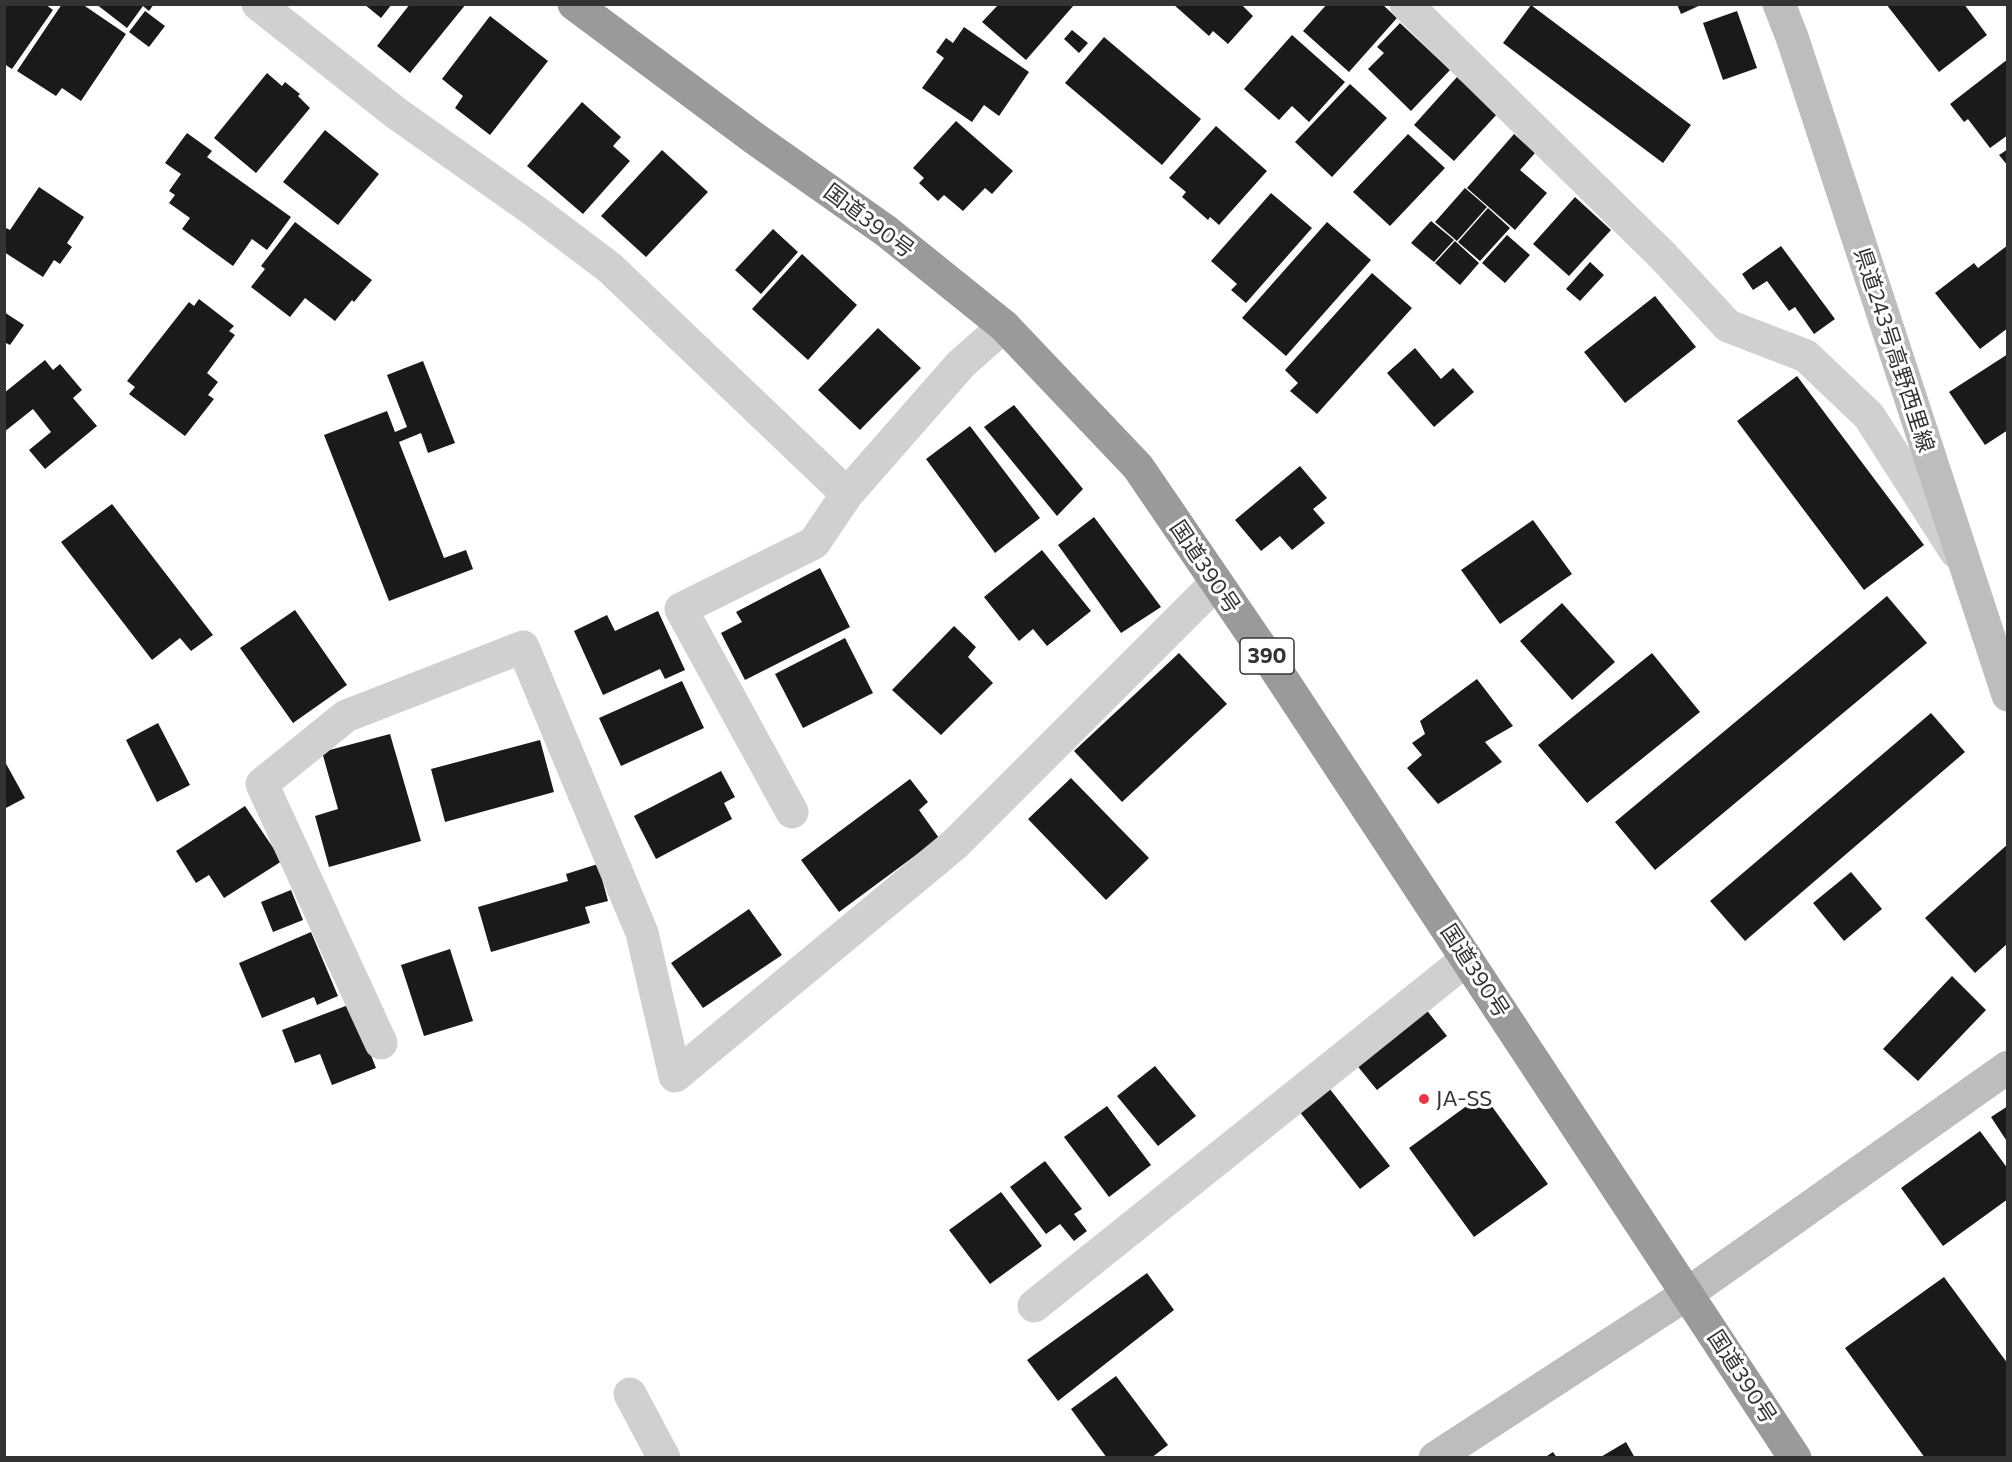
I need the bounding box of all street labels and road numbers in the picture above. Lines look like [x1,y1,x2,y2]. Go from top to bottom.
street label: 国道390号 [819,178,919,264]
street label: 県道243号高野西里線 [1848,244,1940,456]
street label: 国道390号 [1164,516,1246,618]
road number: 390 [1240,638,1294,674]
street label: 国道390号 [1435,919,1515,1023]
street label: 国道390号 [1702,1325,1782,1429]

